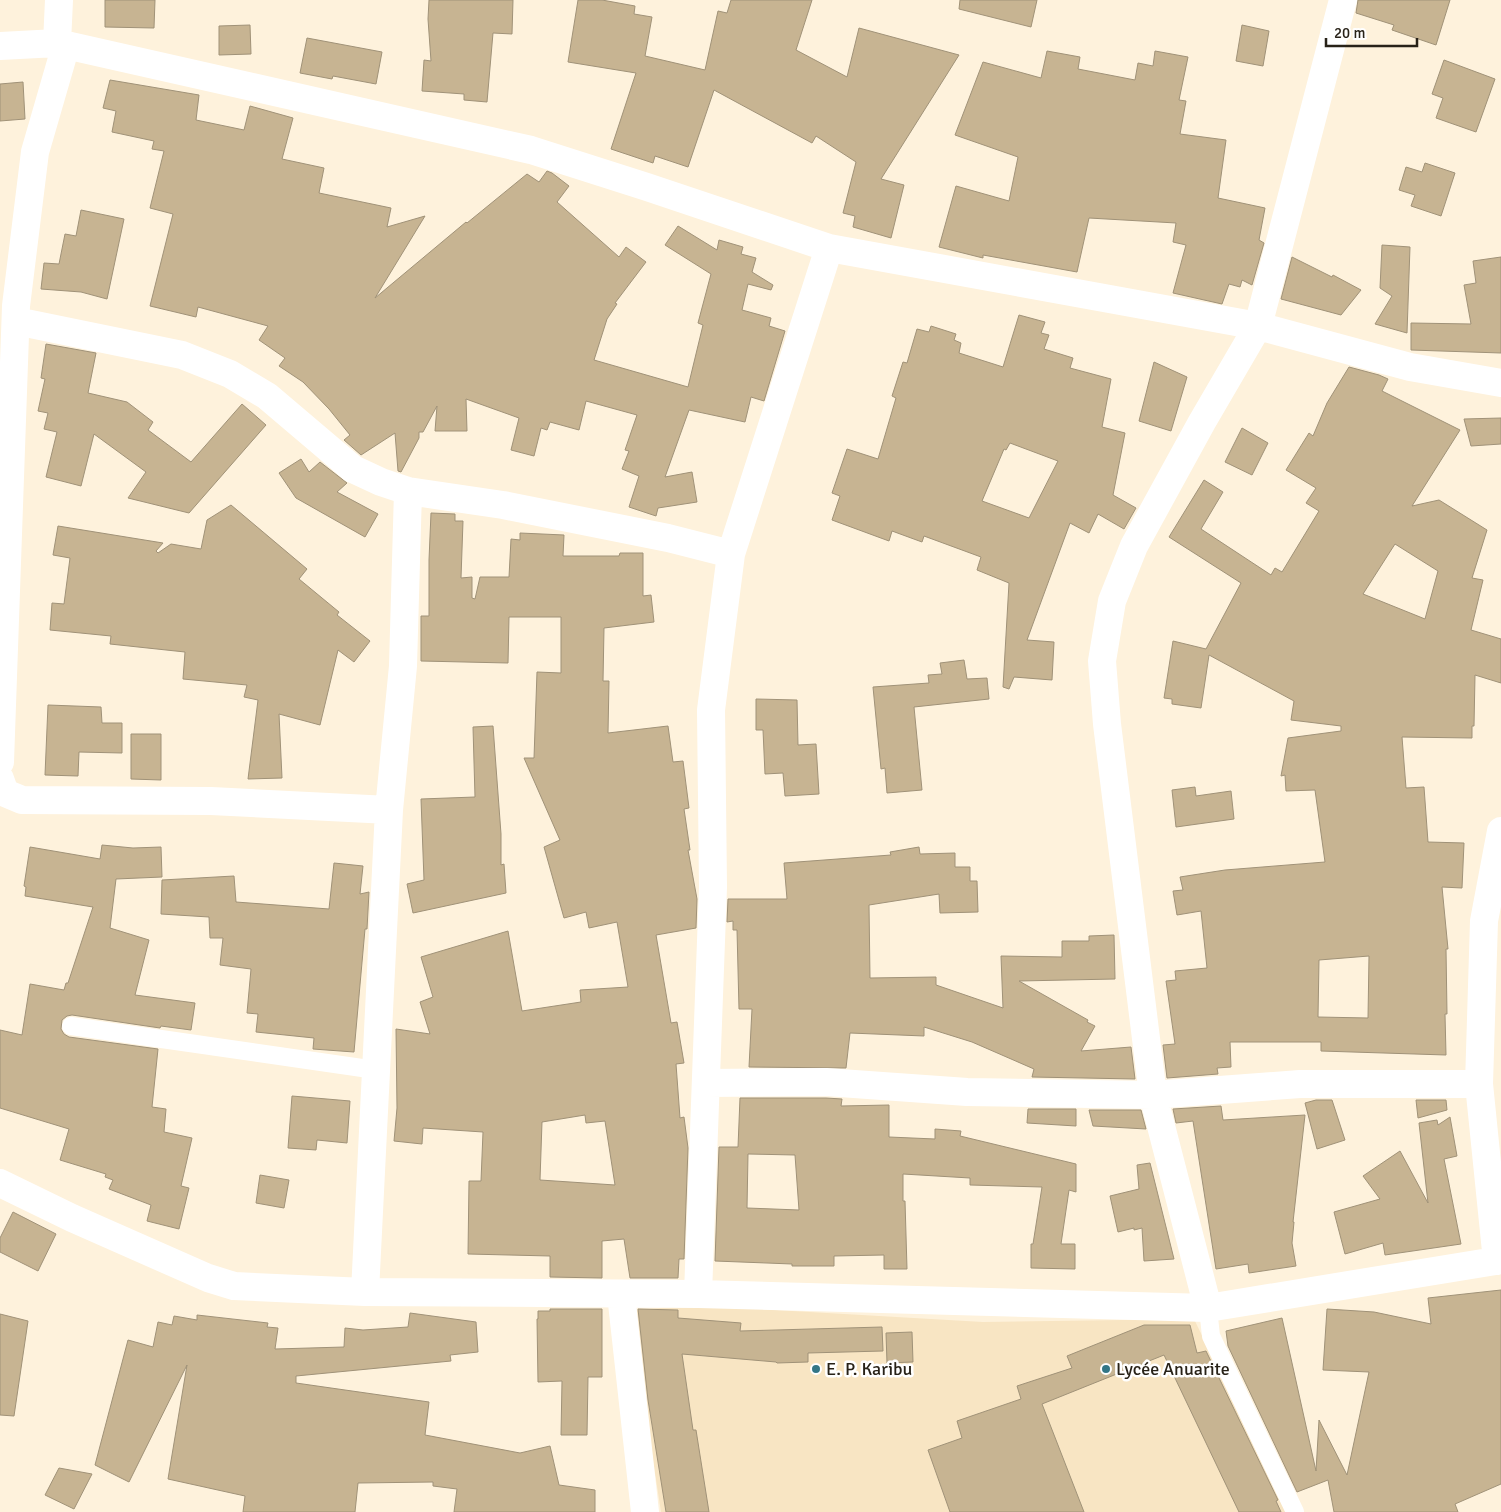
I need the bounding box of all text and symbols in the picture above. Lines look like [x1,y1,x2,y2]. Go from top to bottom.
scale bar [1326,15,1417,47]
text: 20 m [1334,24,1365,42]
place label: E. P. Karibu [826,1358,912,1380]
place label: Lycée Anuarite [1116,1358,1230,1380]
marker: E. P. Karibu [810,1363,822,1375]
marker: Lycée Anuarite [1100,1363,1112,1375]

